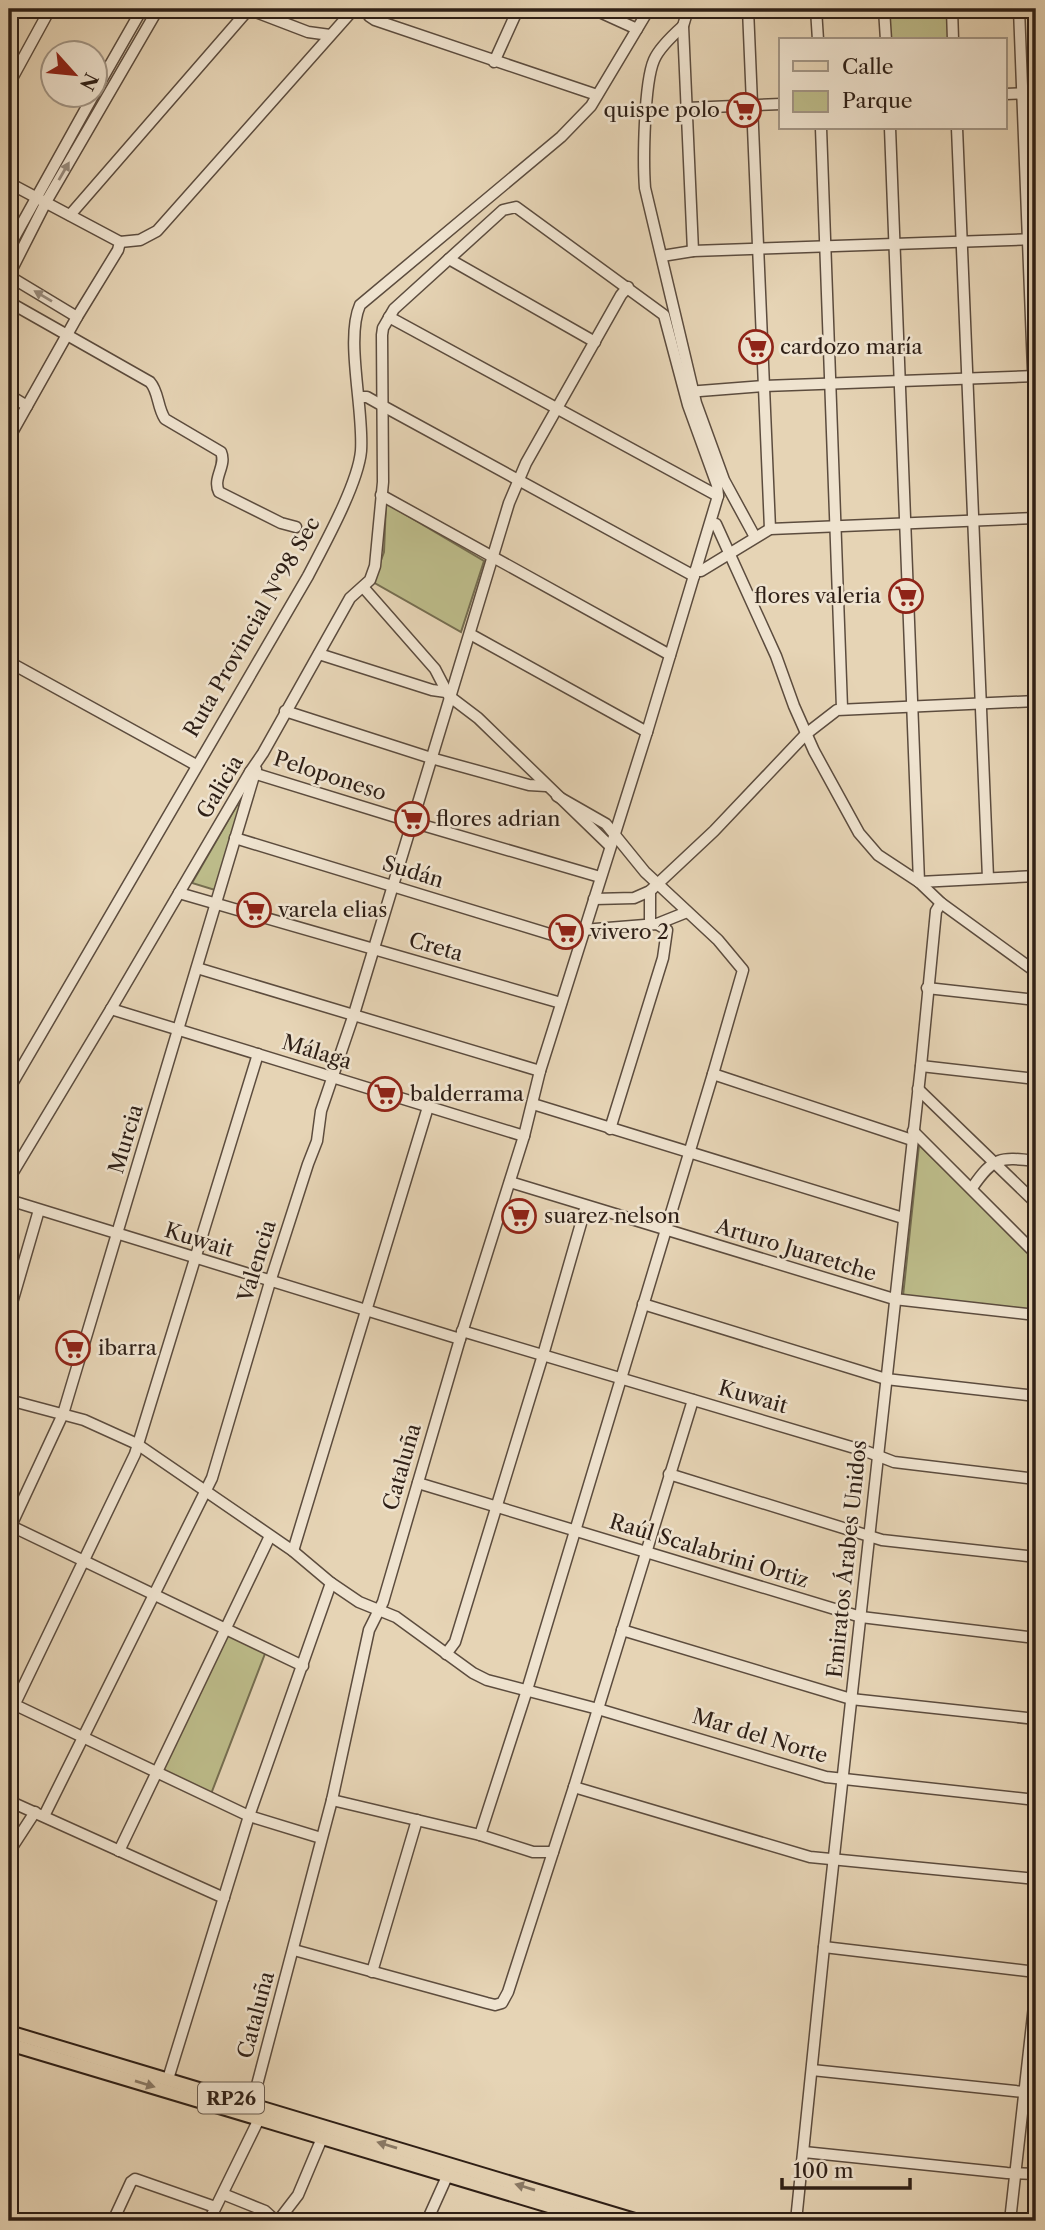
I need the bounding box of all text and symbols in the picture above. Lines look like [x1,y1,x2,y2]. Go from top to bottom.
north arrow [38,38,108,108]
legend [779,38,1006,130]
text: Calle [842,54,894,79]
text: N [75,69,103,94]
text: Parque [842,88,913,113]
supermarket icon: quispe polo [725,91,763,129]
place label: quispe polo [604,97,720,122]
one-way arrow [58,162,70,181]
one-way arrow [33,290,52,302]
supermarket icon: cardozo maría [737,328,775,366]
place label: cardozo maría [780,334,923,359]
street label: Ruta Provincial Nº98 Sec [178,512,325,741]
supermarket icon: flores valeria [887,577,925,615]
place label: flores valeria [754,583,882,608]
street label: Peloponeso [271,746,390,805]
street label: Galicia [191,750,249,823]
supermarket icon: flores adrian [393,800,431,838]
place label: flores adrian [436,806,561,831]
street label: Sudán [380,850,447,893]
supermarket icon: varela elias [235,891,273,929]
place label: varela elias [277,897,387,922]
supermarket icon: vivero 2 [547,913,585,951]
place label: vivero 2 [589,919,669,944]
street label: Creta [406,927,467,966]
street label: Málaga [279,1029,356,1074]
supermarket icon: balderrama [366,1075,404,1113]
place label: balderrama [410,1081,525,1106]
street label: Murcia [103,1100,148,1176]
supermarket icon: suarez nelson [500,1197,538,1235]
place label: suarez nelson [544,1203,680,1228]
street label: Arturo Juaretche [712,1213,880,1286]
street label: Valencia [232,1216,281,1306]
street label: Kuwait [162,1217,237,1262]
supermarket icon: ibarra [54,1329,92,1367]
place label: ibarra [98,1335,158,1360]
street label: Kuwait [716,1375,791,1418]
street label: Cataluña [377,1420,426,1513]
street label: Emiratos Árabes Unidos [822,1439,871,1679]
street label: Raúl Scalabrini Ortiz [607,1508,812,1593]
street label: Mar del Norte [689,1703,831,1768]
street label: Cataluña [232,1968,279,2061]
one-way arrow [134,2080,155,2090]
road number: RP26 [198,2082,264,2114]
one-way arrow [376,2139,397,2150]
scale bar [782,2146,910,2190]
text: 100 m [793,2158,854,2183]
one-way arrow [515,2182,536,2192]

